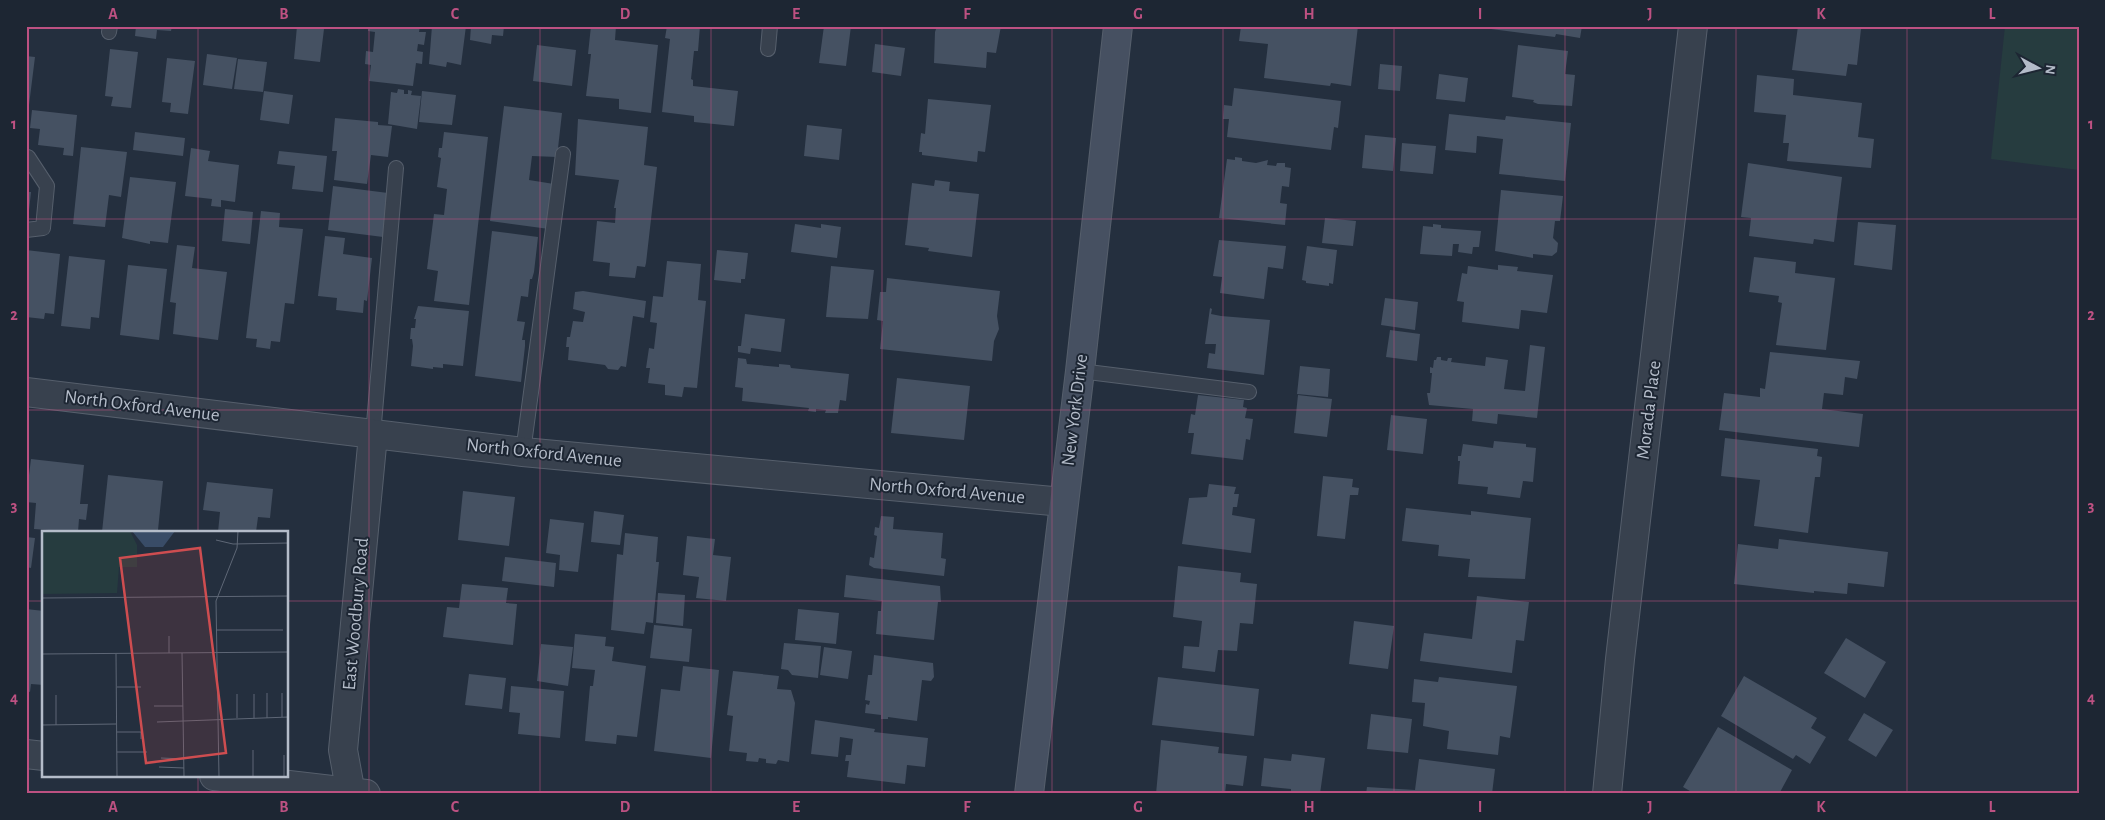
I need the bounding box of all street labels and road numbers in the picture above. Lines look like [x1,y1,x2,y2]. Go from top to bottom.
street label: New York Drive [1059,353,1091,467]
street label: Morada Place [1634,359,1664,461]
street label: North Oxford Avenue [63,387,221,425]
street label: North Oxford Avenue [465,435,623,471]
street label: North Oxford Avenue [868,475,1026,507]
street label: East Woodbury Road [340,537,372,691]

